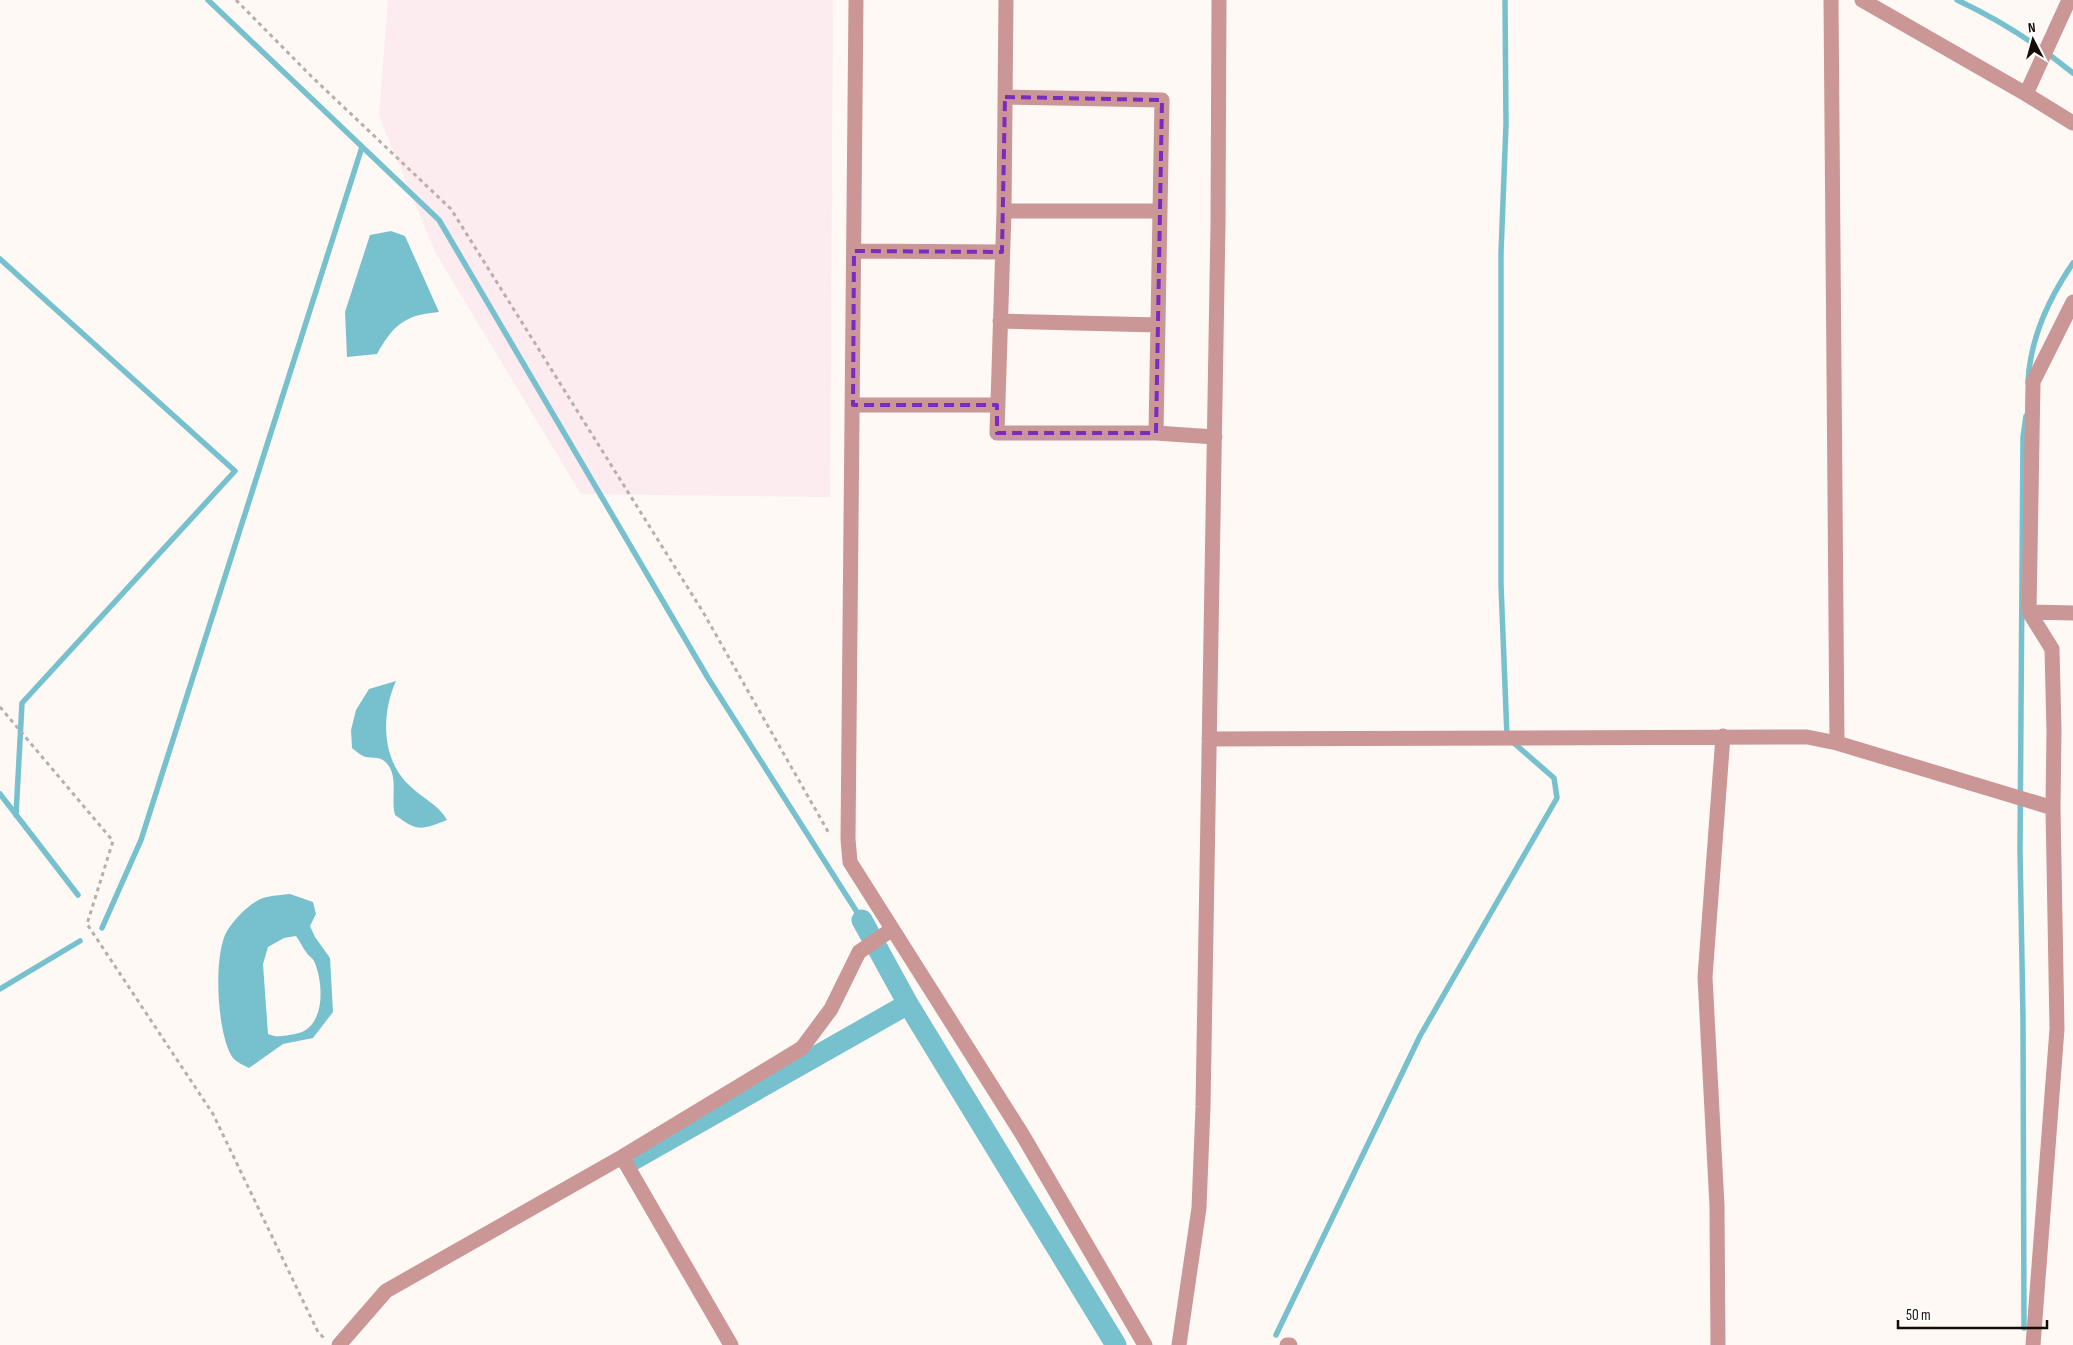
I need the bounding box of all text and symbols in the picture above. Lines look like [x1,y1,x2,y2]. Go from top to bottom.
north arrow [2008,15,2058,65]
text: N [2027,19,2036,36]
scale bar [1898,1298,2047,1330]
text: 50 m [1906,1306,1931,1325]

